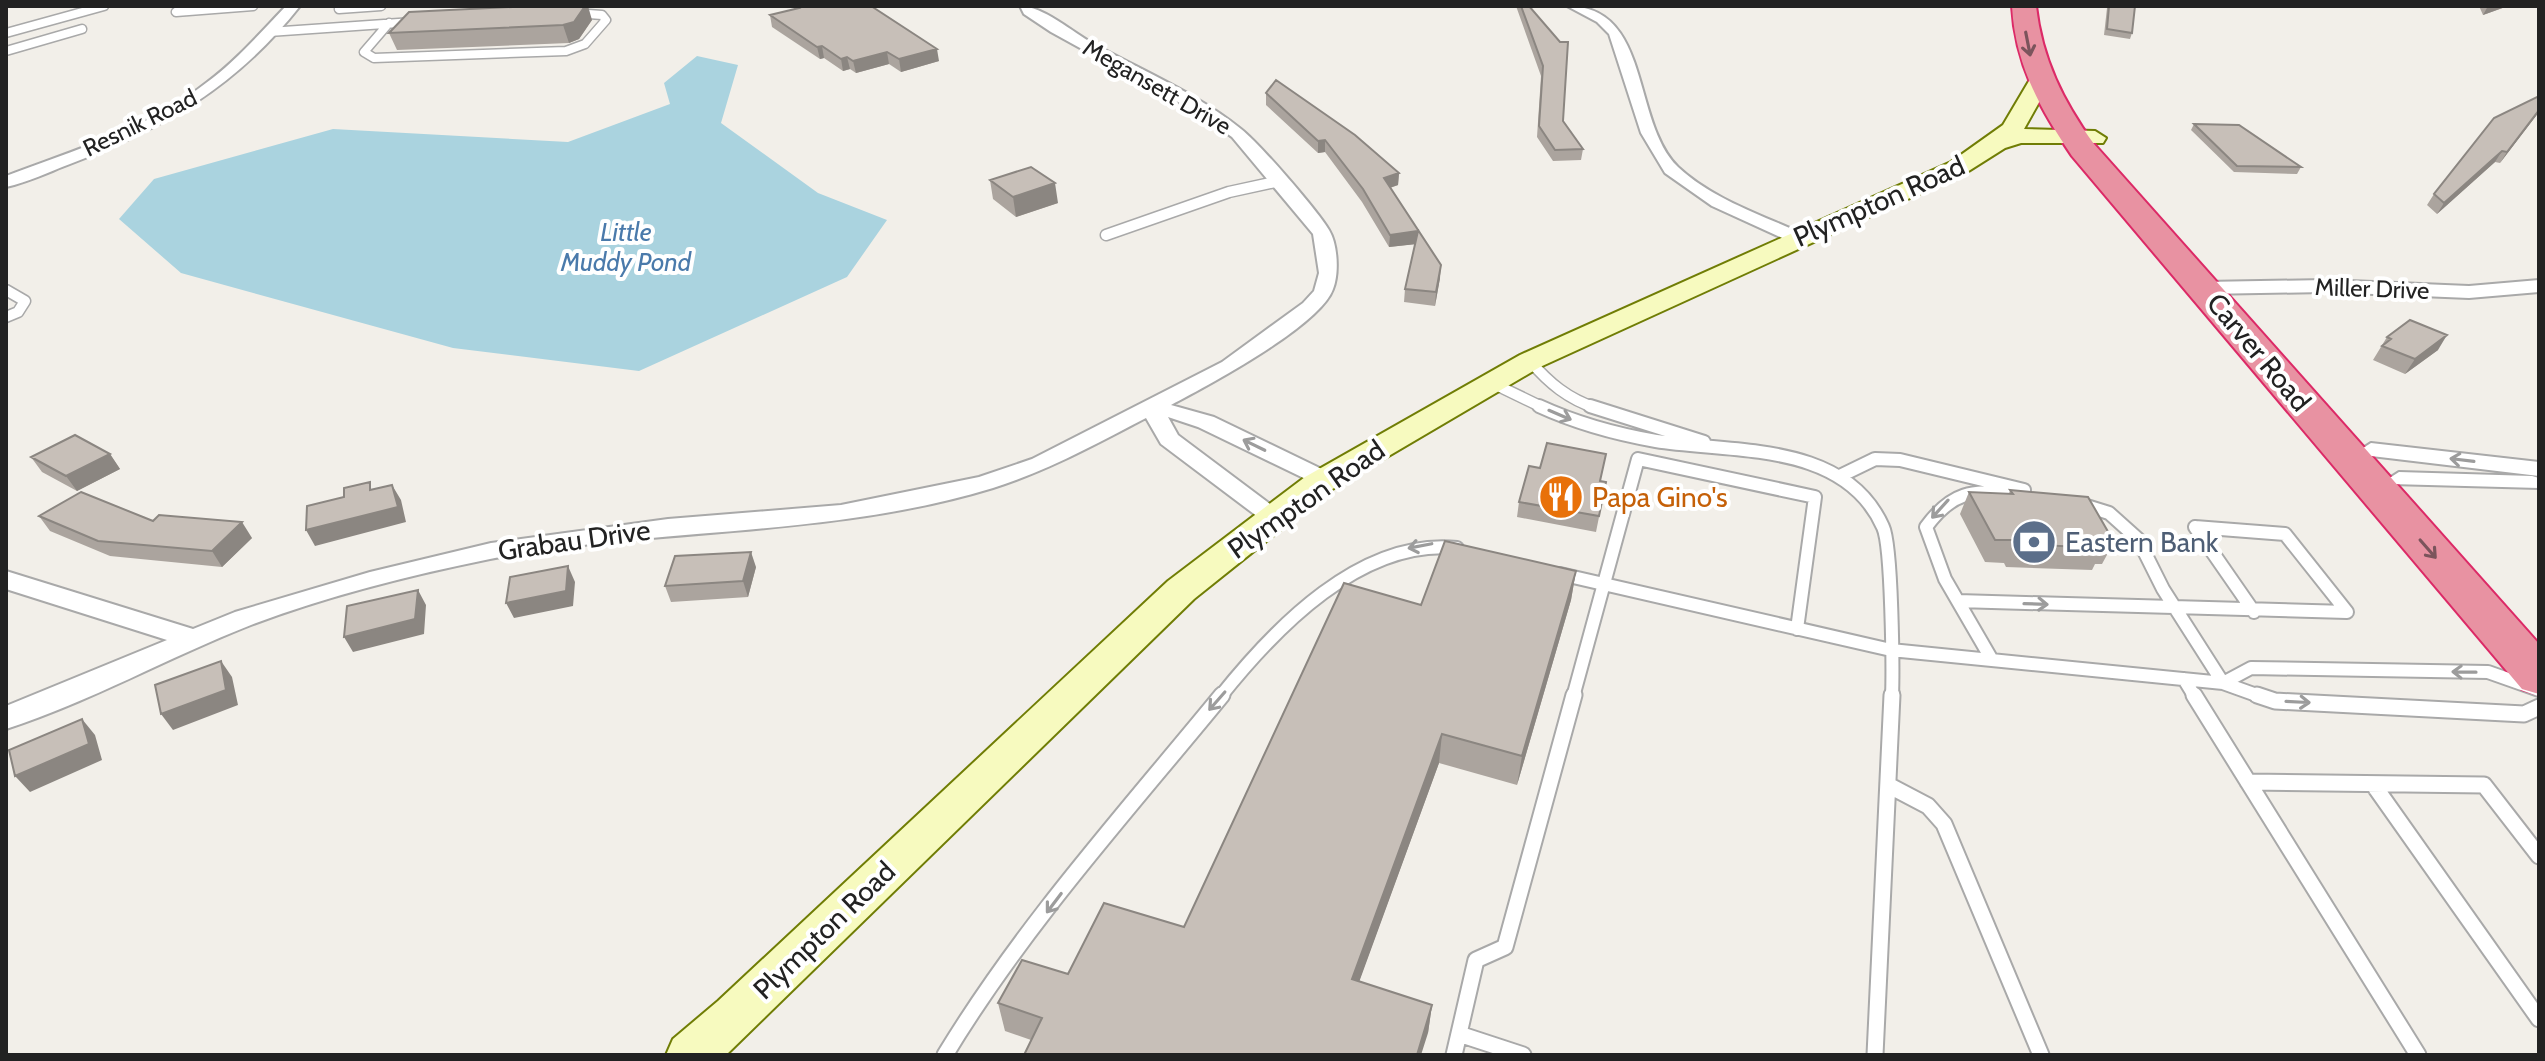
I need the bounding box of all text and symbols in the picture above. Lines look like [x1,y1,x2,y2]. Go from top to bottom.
one-way arrow [2021,31,2036,56]
street label: Megansett Drive [1078,33,1236,141]
street label: Resnik Road [78,83,201,163]
street label: Plympton Road [1788,148,1970,254]
water label: Little Muddy Pond [560,216,693,278]
street label: Miller Drive [2314,272,2430,305]
street label: Carver Road [2200,286,2318,418]
one-way arrow [1548,409,1572,423]
street label: Plympton Road [1221,432,1391,566]
one-way arrow [1242,437,1266,452]
one-way arrow [2449,453,2475,468]
restaurant icon: Papa Gino's [1537,473,1585,521]
place label: Papa Gino's [1592,480,1728,514]
one-way arrow [1931,499,1949,519]
street label: Grabau Drive [496,512,652,568]
bank icon: Eastern Bank [2010,518,2058,566]
place label: Eastern Bank [2065,525,2219,559]
one-way arrow [2419,539,2437,559]
one-way arrow [1408,540,1433,555]
one-way arrow [2022,596,2049,611]
one-way arrow [2451,664,2478,679]
one-way arrow [1208,691,1226,711]
one-way arrow [2284,695,2311,710]
street label: Plympton Road [746,854,902,1006]
one-way arrow [1045,892,1062,914]

